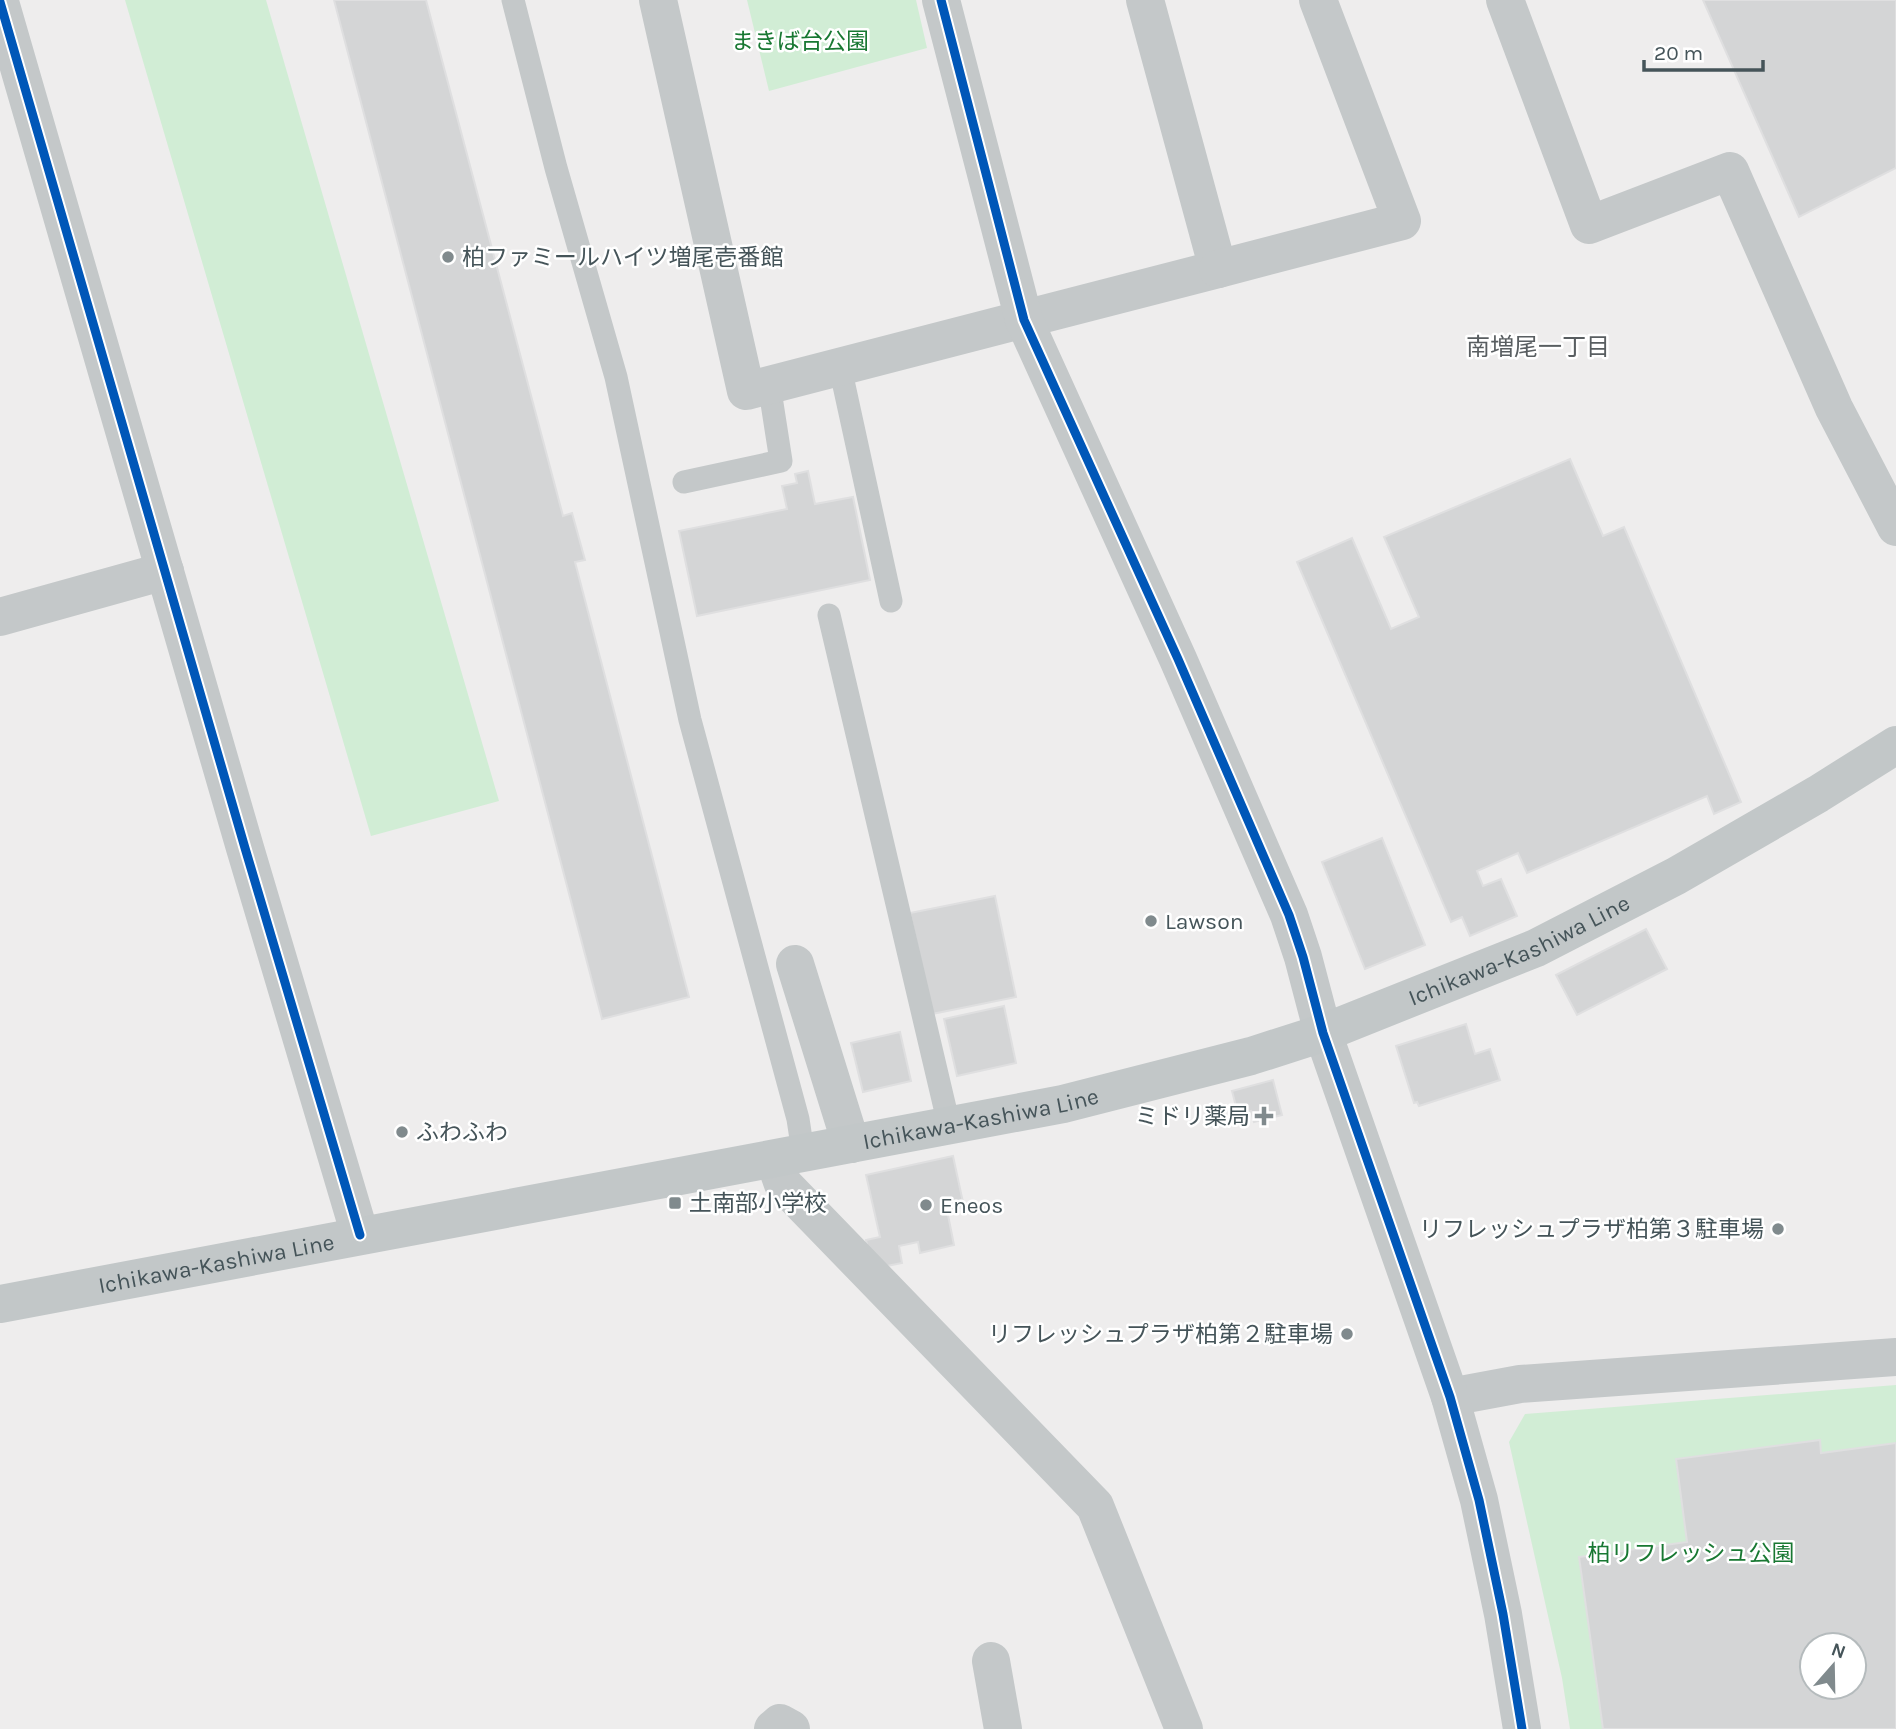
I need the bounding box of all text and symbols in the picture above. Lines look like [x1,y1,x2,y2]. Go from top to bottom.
park label: まきば台公園 [731,28,869,55]
scale bar [1644,28,1763,72]
text: 20 m [1654,41,1703,65]
place label: 柏ファミールハイツ増尾壱番館 [462,244,784,271]
marker: 柏ファミールハイツ増尾壱番館 [440,249,456,265]
district label: 南増尾一丁目 [1466,333,1610,361]
street label: Ichikawa-Kashiwa Line [1404,889,1634,1012]
place label: Lawson [1165,908,1244,935]
marker: Lawson [1143,913,1159,929]
street label: Ichikawa-Kashiwa Line [861,1082,1102,1155]
place label: ミドリ薬局 [1135,1103,1250,1130]
marker: ミドリ薬局 [1256,1108,1272,1124]
place label: ふわふわ [416,1119,508,1146]
marker: ふわふわ [394,1124,410,1140]
place label: 土南部小学校 [689,1190,827,1217]
place label: Eneos [940,1192,1003,1219]
marker: 土南部小学校 [667,1195,683,1211]
marker: Eneos [918,1197,934,1213]
place label: リフレッシュプラザ柏第３駐車場 [1419,1216,1764,1243]
marker: リフレッシュプラザ柏第３駐車場 [1770,1221,1786,1237]
street label: Ichikawa-Kashiwa Line [96,1228,337,1299]
place label: リフレッシュプラザ柏第２駐車場 [988,1321,1333,1348]
marker: リフレッシュプラザ柏第２駐車場 [1339,1326,1355,1342]
park label: 柏リフレッシュ公園 [1588,1540,1795,1567]
north arrow [1798,1631,1868,1701]
text: N [1828,1638,1849,1664]

